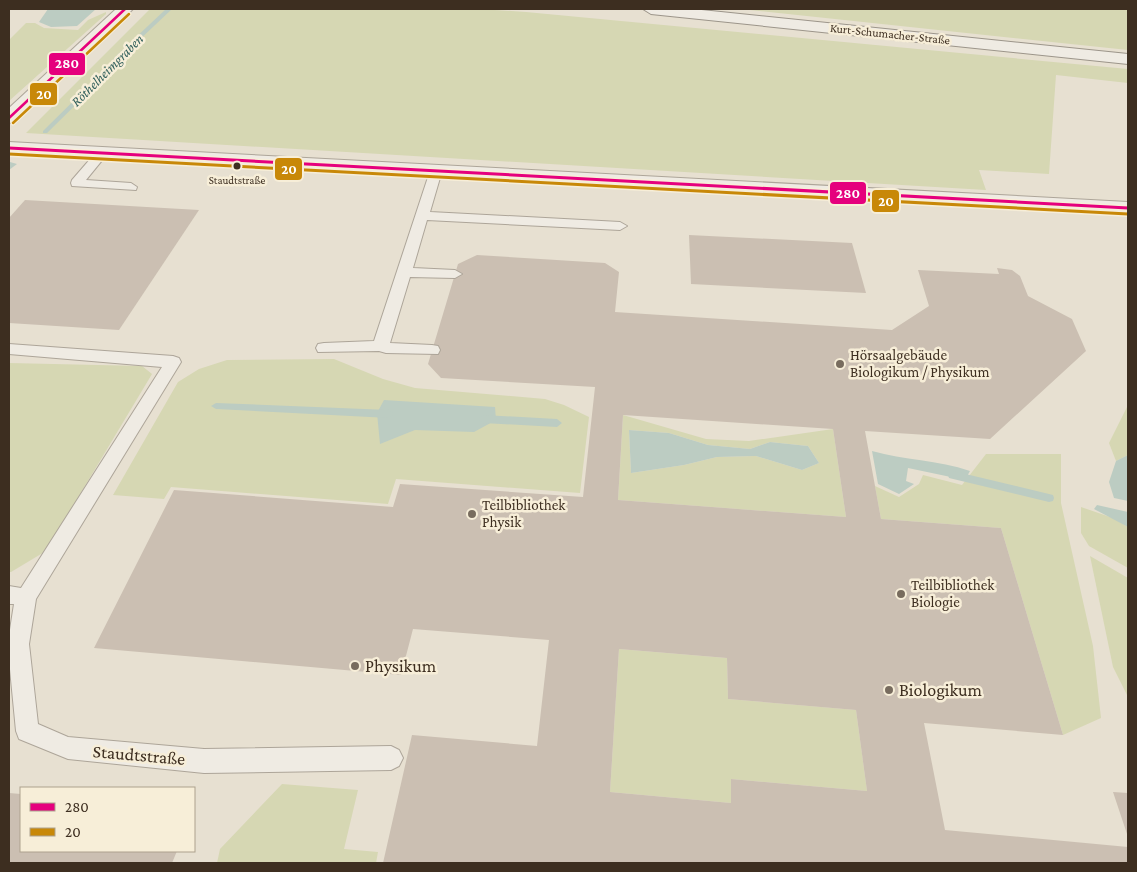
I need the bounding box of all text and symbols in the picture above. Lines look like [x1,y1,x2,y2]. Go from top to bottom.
street label: Kurt-Schumacher-Straße [829,21,951,47]
water label: Röthelheimgraben [68,31,146,109]
line badge: 280 [48,52,86,76]
text: 280 [55,55,79,71]
line badge: 20 [29,82,58,106]
text: 20 [36,86,52,102]
line badge: 20 [274,157,303,181]
marker: Staudtstraße [232,161,242,171]
text: 20 [281,161,297,177]
place label: Staudtstraße [209,174,266,186]
line badge: 280 [829,181,867,205]
text: 280 [836,185,860,201]
line badge: 20 [871,189,900,213]
text: 20 [878,193,894,209]
place label: Hörsaalgebäude Biologikum / Physikum [850,347,990,381]
marker: Hörsaalgebäude Biologikum / Physikum [834,358,846,370]
place label: Teilbibliothek Physik [482,497,566,531]
marker: Teilbibliothek Physik [466,508,478,520]
place label: Teilbibliothek Biologie [911,577,995,611]
marker: Teilbibliothek Biologie [895,588,907,600]
place label: Physikum [365,656,437,676]
marker: Physikum [349,660,361,672]
place label: Biologikum [899,680,983,700]
marker: Biologikum [883,684,895,696]
street label: Staudtstraße [92,741,186,769]
legend [20,787,195,852]
text: 280 [65,799,89,815]
text: 20 [65,824,81,840]

